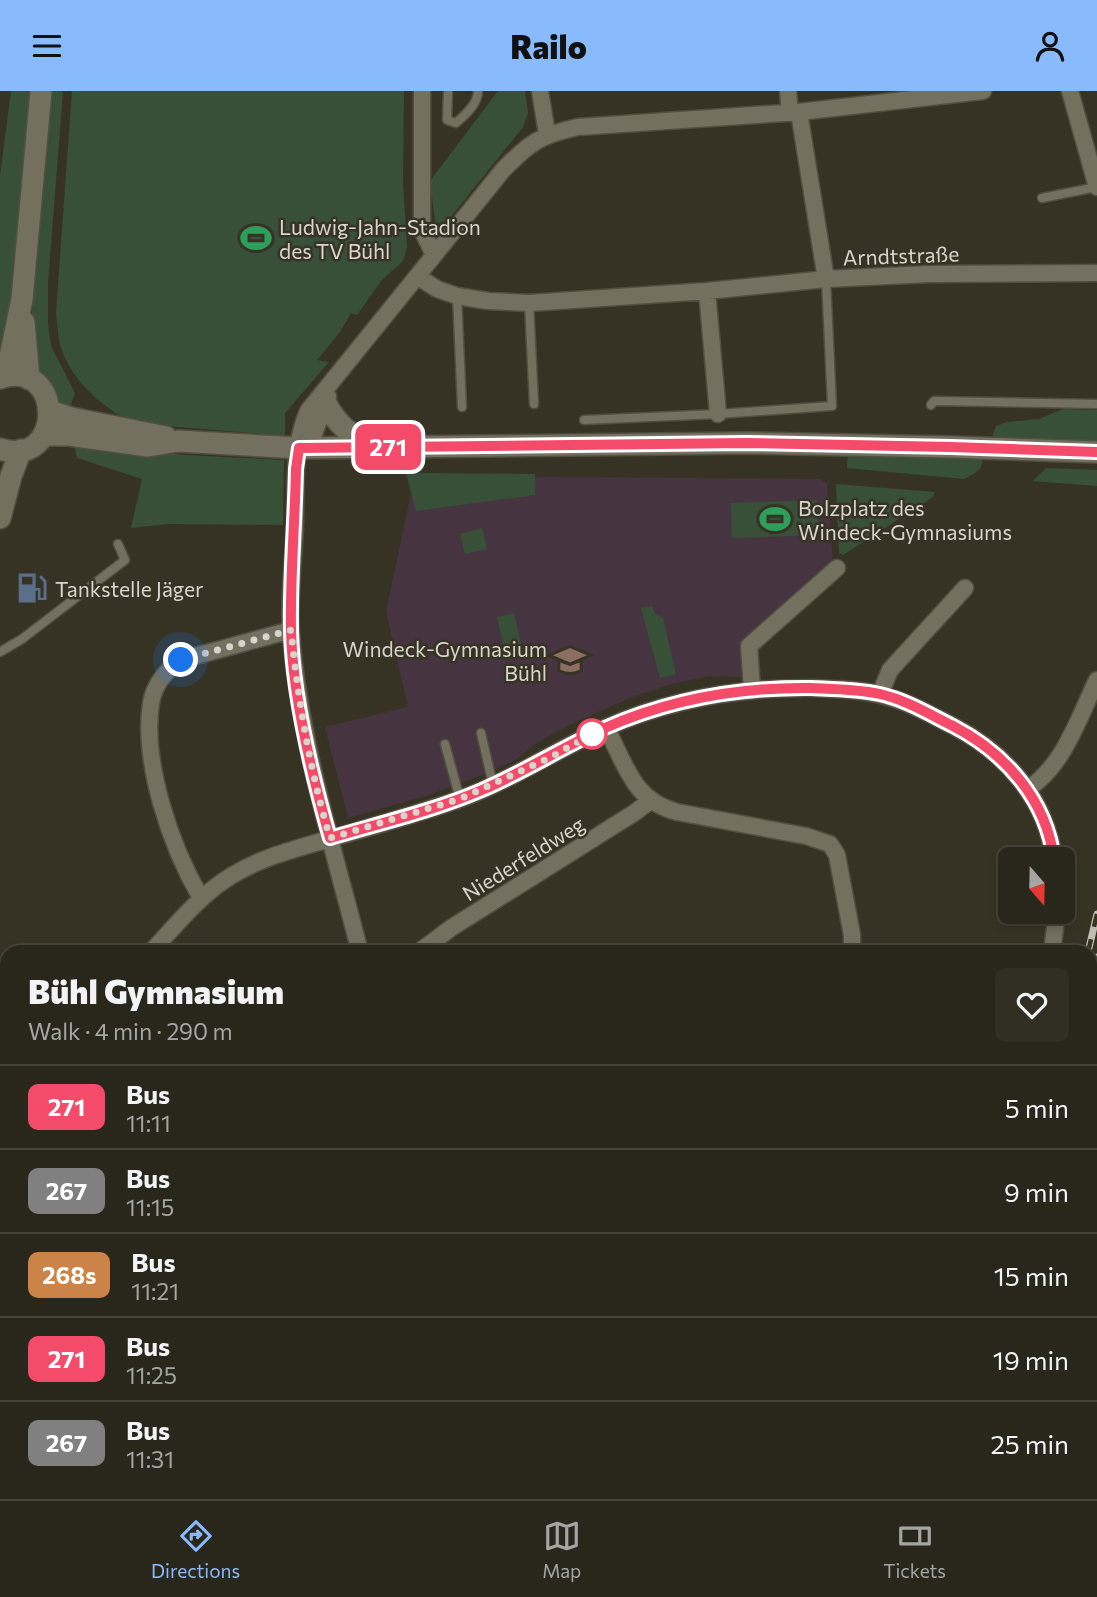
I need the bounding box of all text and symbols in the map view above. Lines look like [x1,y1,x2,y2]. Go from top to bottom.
text: Railo [510,26,587,66]
icon: menu [28,27,66,65]
icon: person [1031,27,1069,65]
place label: Ludwig-Jahn-Stadion des TV Bühl [279,214,481,263]
sports icon: Ludwig-Jahn-Stadion des TV Bühl [239,221,273,255]
street label: Arndtstraße [842,240,960,270]
line badge: 271 [348,424,428,470]
text: 271 [369,432,407,461]
place label: Bolzplatz des Windeck-Gymnasiums [798,495,1012,544]
sports icon: Bolzplatz des Windeck-Gymnasiums [758,502,792,536]
fuel station icon: Tankstelle Jäger [15,571,49,605]
place label: Tankstelle Jäger [55,576,203,601]
place label: Windeck-Gymnasium Bühl [343,636,547,685]
your location [163,642,198,677]
school or university icon: Windeck-Gymnasium Bühl [553,643,587,677]
unlabelled marker [577,719,607,749]
street label: Niederfeldweg [457,811,589,905]
north arrow [998,847,1074,924]
map controls [998,847,1075,924]
button: heart [995,968,1069,1042]
text: Bühl Gymnasium [28,970,284,1011]
text: Walk · 4 min · 290 m [28,1017,233,1045]
text: Bus [126,1078,170,1109]
text: 271 [48,1092,85,1121]
text: 5 min [1005,1092,1069,1123]
text: 11:11 [126,1109,171,1137]
text: Bus [126,1162,170,1193]
text: 267 [46,1176,87,1205]
text: 9 min [1004,1176,1069,1207]
text: 11:15 [126,1193,174,1221]
text: Bus [131,1246,176,1277]
text: 268s [42,1260,96,1289]
text: 15 min [994,1260,1069,1291]
text: 11:21 [131,1277,179,1305]
text: Bus [126,1330,170,1361]
text: 271 [48,1344,85,1373]
text: 19 min [993,1344,1069,1375]
text: 11:25 [126,1361,177,1389]
text: Bus [126,1414,170,1445]
text: 267 [46,1428,87,1457]
text: 25 min [990,1428,1069,1459]
text: 11:31 [126,1445,174,1473]
tab: Directions [151,1517,240,1582]
tab: Map [542,1517,581,1582]
tab: Tickets [883,1517,946,1582]

